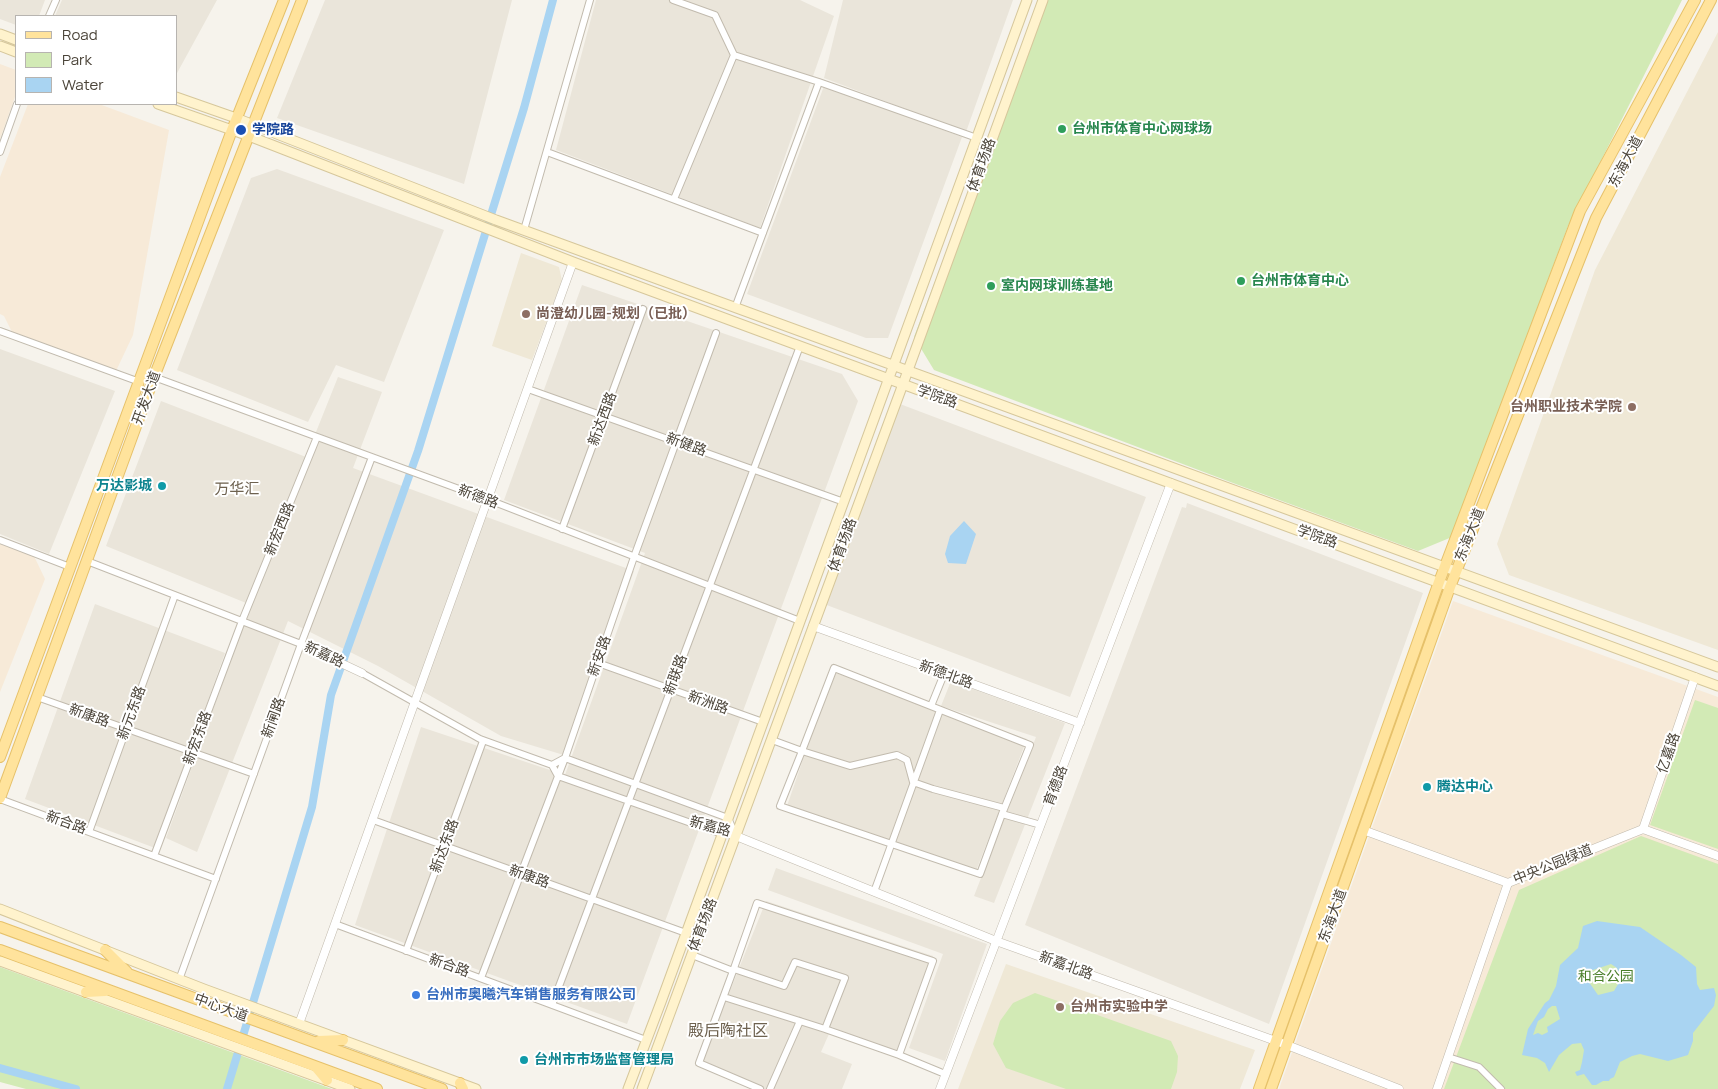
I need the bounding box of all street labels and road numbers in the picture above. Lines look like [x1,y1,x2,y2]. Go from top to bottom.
street label: 东海大道 [1605,133,1647,191]
street label: 体育场路 [965,136,999,194]
street label: 开发大道 [130,369,164,427]
street label: 学院路 [914,382,960,412]
street label: 新达西路 [586,390,620,448]
street label: 新健路 [663,430,709,460]
street label: 新德路 [455,482,501,512]
street label: 新宏西路 [262,500,298,558]
street label: 东海大道 [1452,506,1488,564]
street label: 体育场路 [826,516,860,574]
street label: 学院路 [1294,522,1340,552]
street label: 新安路 [585,633,615,679]
street label: 新嘉路 [301,639,347,671]
street label: 新联路 [661,652,691,698]
street label: 新德北路 [917,658,975,692]
street label: 新元东路 [115,684,149,742]
street label: 新洲路 [685,688,731,718]
street label: 新闸路 [259,695,289,741]
street label: 新康路 [66,701,112,731]
street label: 新宏东路 [181,709,215,767]
street label: 亿嘉路 [1654,730,1684,776]
street label: 育德路 [1041,763,1071,809]
street label: 新合路 [43,808,89,838]
street label: 新嘉路 [688,813,732,841]
street label: 新达东路 [428,817,462,875]
street label: 中央公园绿道 [1511,841,1595,889]
street label: 新康路 [506,862,552,892]
street label: 东海大道 [1316,887,1350,945]
street label: 体育场路 [685,896,721,954]
street label: 新嘉北路 [1037,949,1095,983]
street label: 新合路 [426,951,472,981]
street label: 中心大道 [192,991,250,1025]

